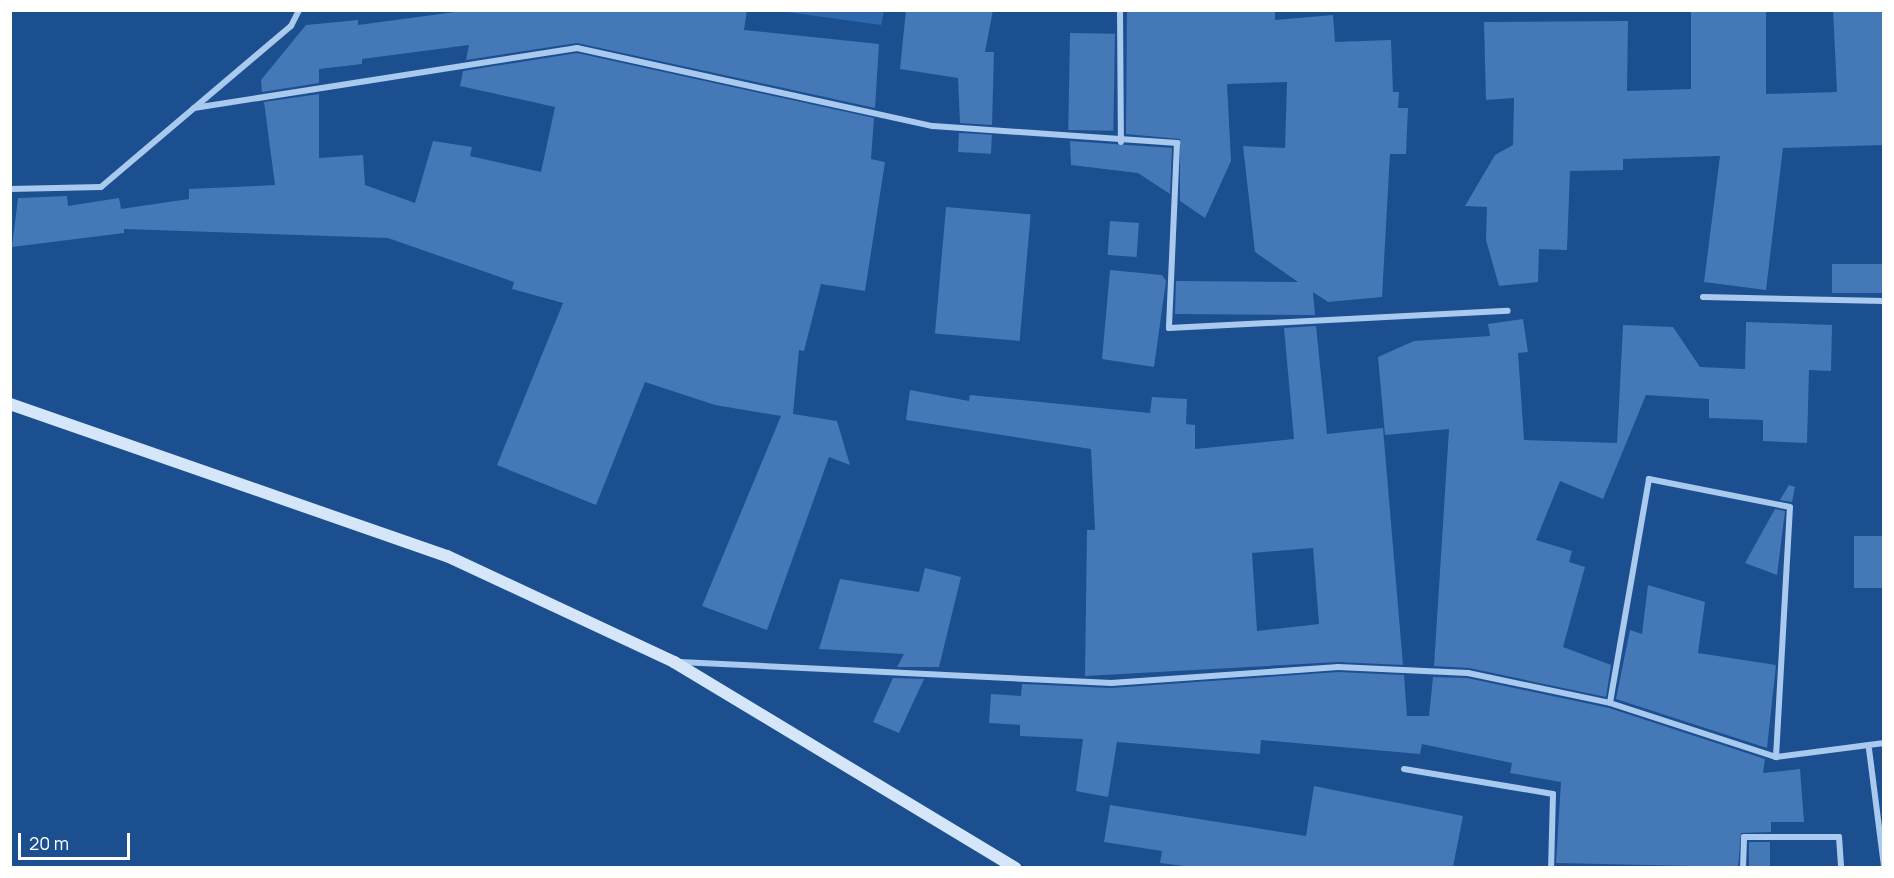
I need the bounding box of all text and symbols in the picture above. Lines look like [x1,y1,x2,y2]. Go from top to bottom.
scale bar [21,821,134,859]
text: 20 m [29,831,69,855]

